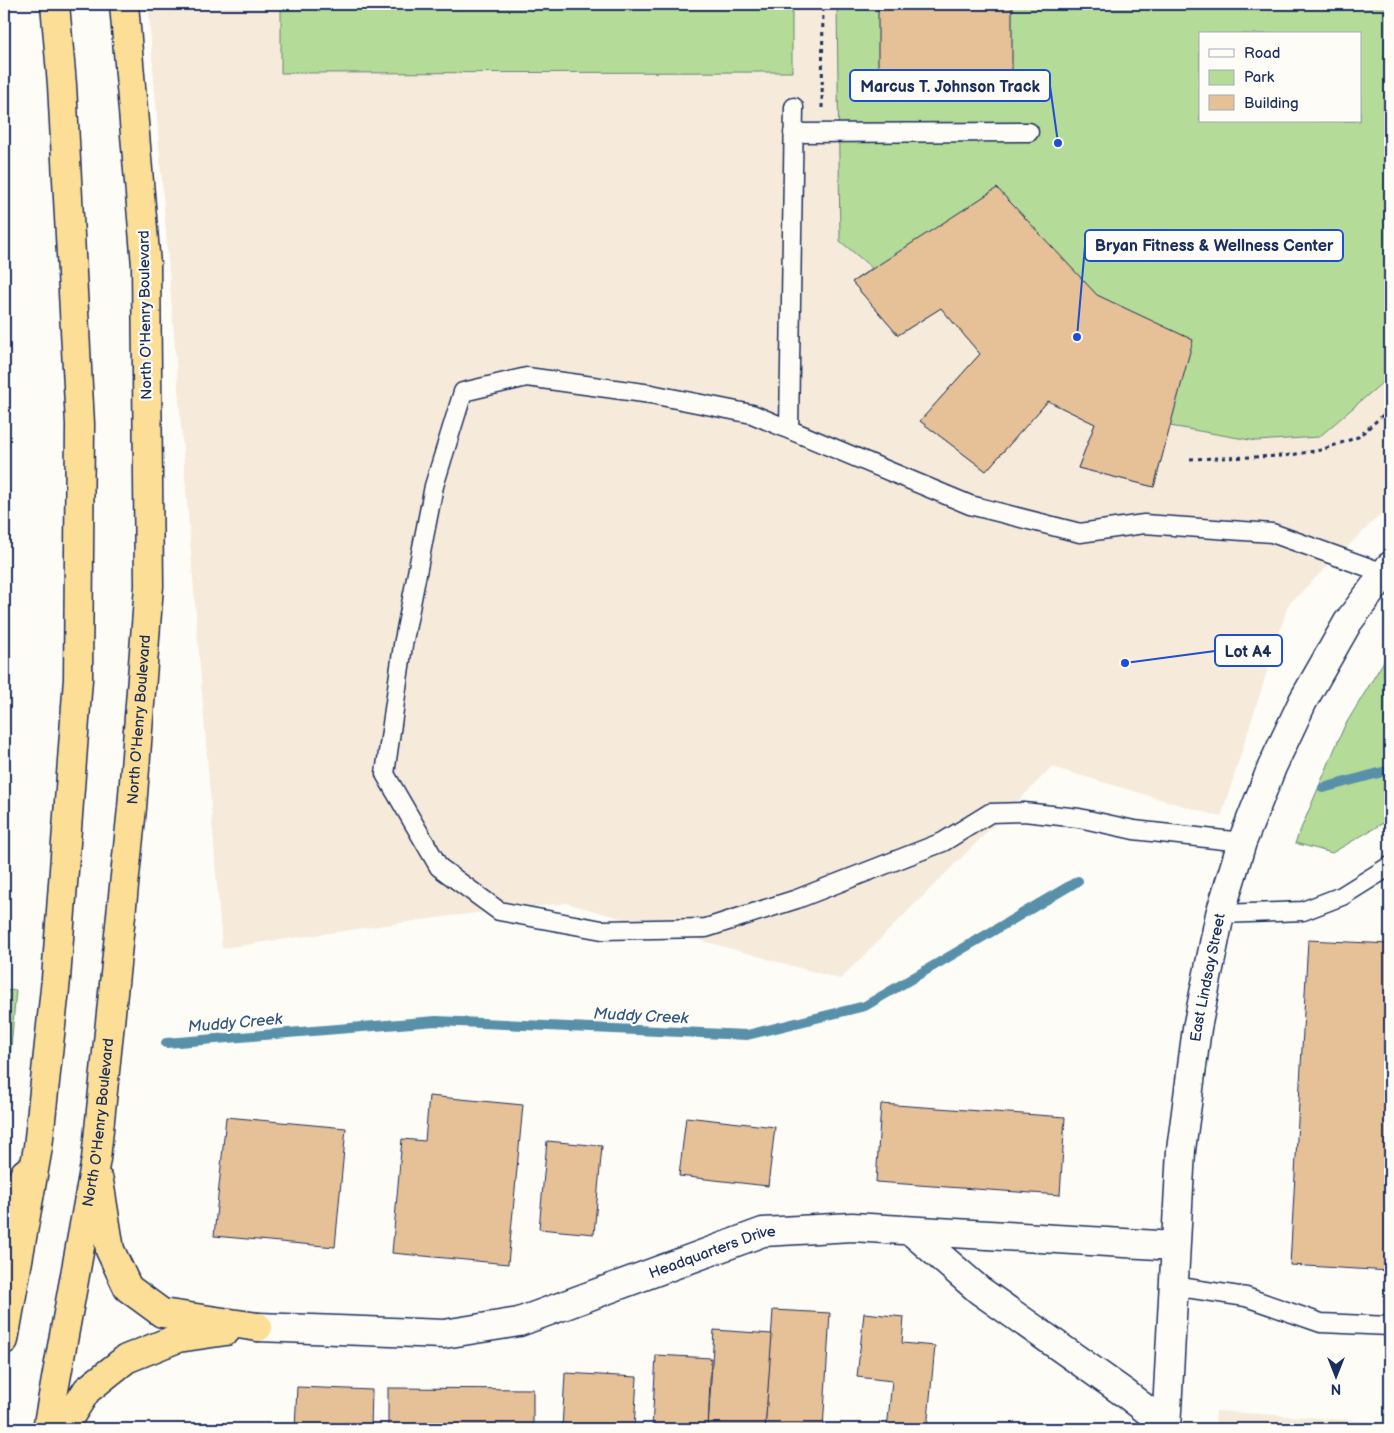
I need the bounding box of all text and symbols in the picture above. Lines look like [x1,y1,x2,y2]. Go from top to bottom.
legend [1199,32,1362,122]
text: Road [1244,44,1280,63]
text: Park [1244,68,1275,87]
callout: Marcus T. Johnson Track [850,70,1050,101]
text: Marcus T. Johnson Track [860,78,1040,97]
text: Building [1244,94,1299,113]
street label: North O'Henry Boulevard [135,230,156,400]
callout: Bryan Fitness & Wellness Center [1085,230,1343,261]
text: Bryan Fitness & Wellness Center [1095,237,1334,256]
street label: North O'Henry Boulevard [123,634,155,805]
callout: Lot A4 [1215,635,1282,666]
text: Lot A4 [1225,643,1272,662]
street label: East Lindsay Street [1186,911,1230,1043]
water label: Muddy Creek [593,1005,690,1029]
water label: Muddy Creek [187,1010,284,1037]
street label: North O'Henry Boulevard [79,1037,118,1208]
street label: Headquarters Drive [646,1222,776,1283]
north arrow [1312,1350,1362,1400]
text: N [1331,1380,1341,1397]

